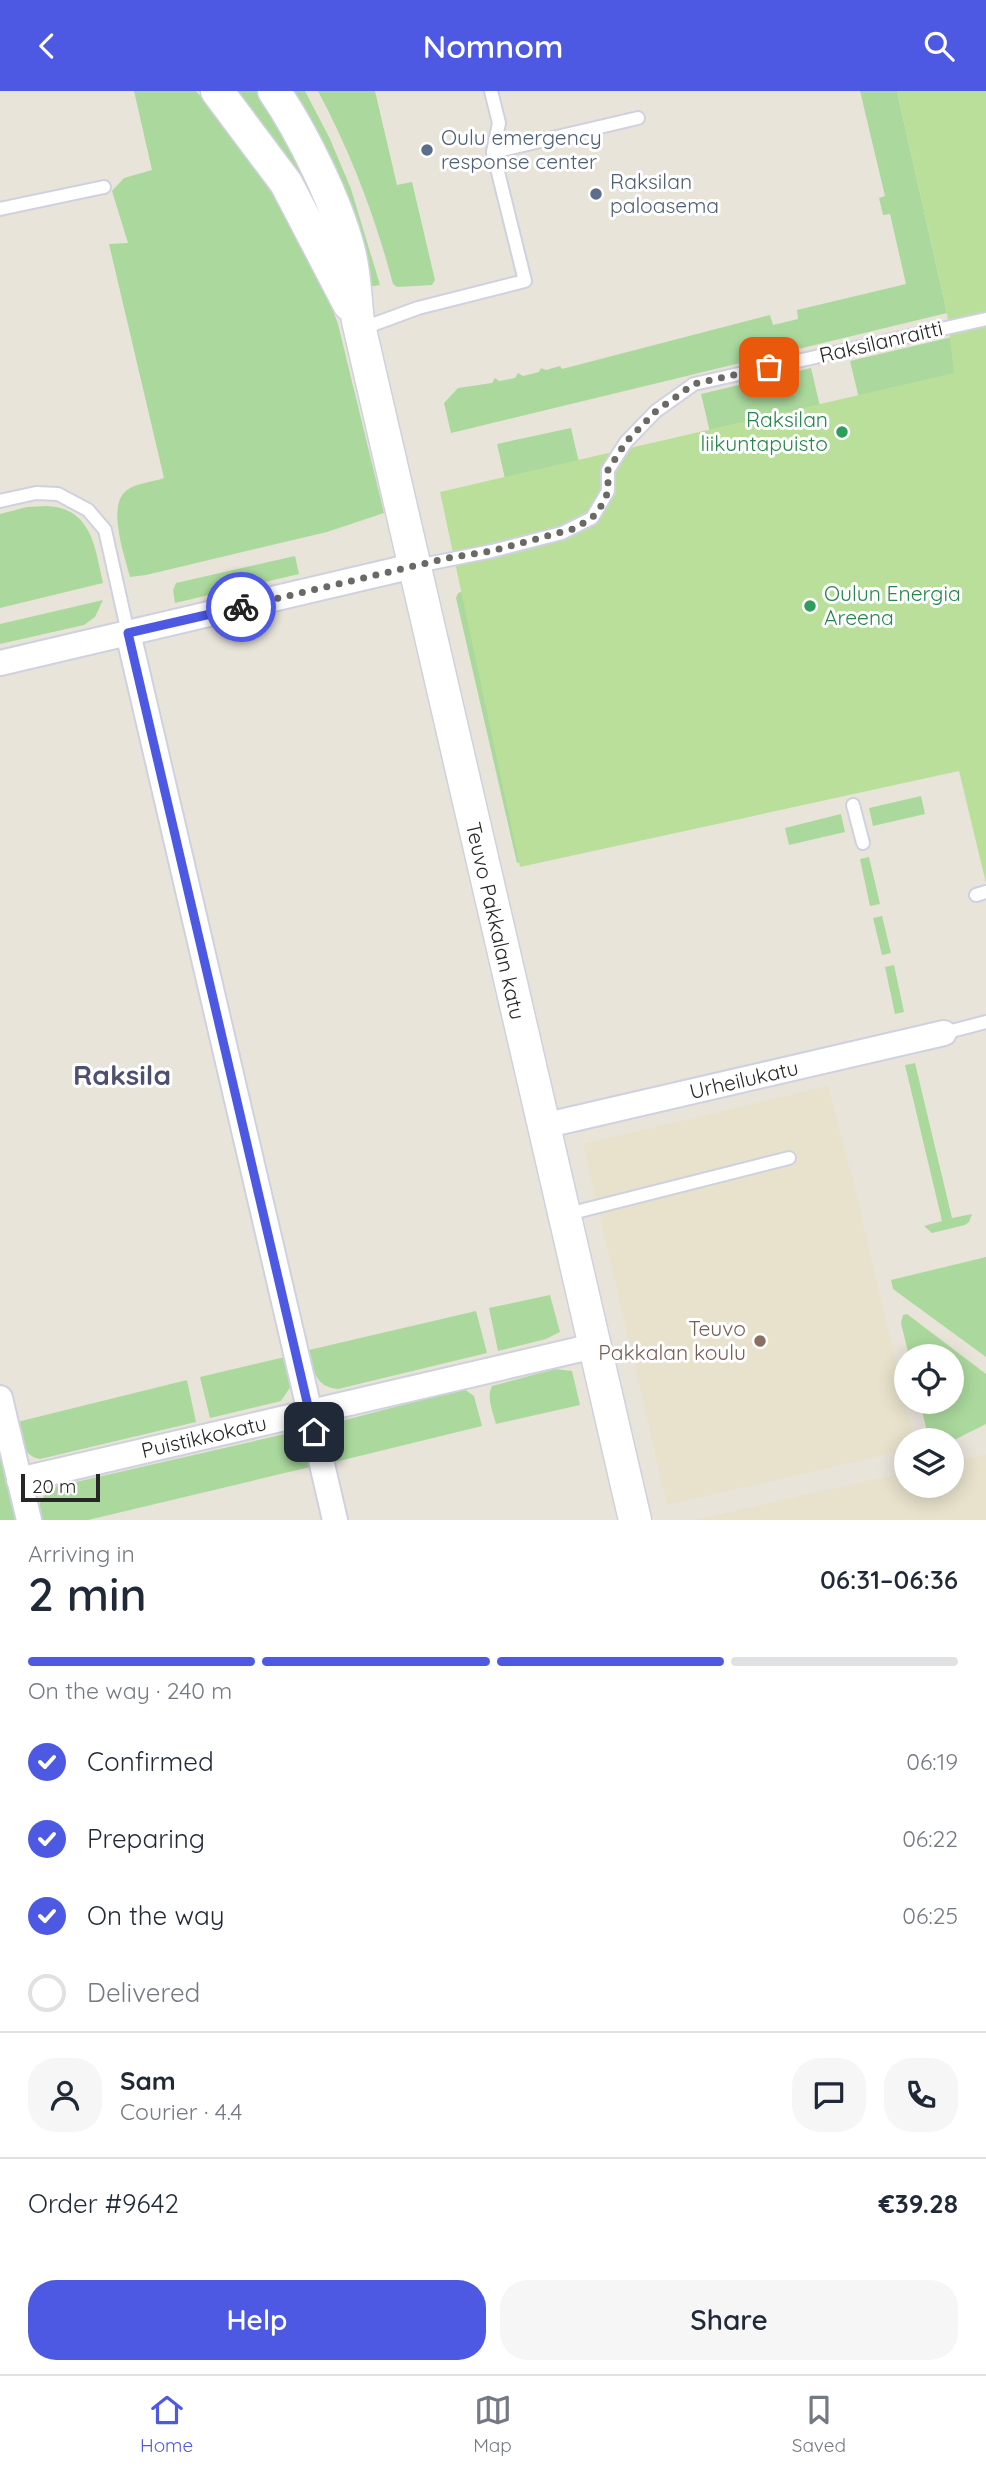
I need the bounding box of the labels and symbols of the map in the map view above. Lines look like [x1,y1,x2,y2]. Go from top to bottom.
place label: Oulu emergency response center [441,124,602,174]
marker: Oulu emergency response center [419,142,435,158]
place label: Raksilan paloasema [610,168,719,218]
marker: Raksilan paloasema [588,186,604,202]
street label: Raksilanraitti [817,314,945,368]
pin [739,337,799,397]
place label: Raksilan liikuntapuisto [700,406,828,456]
marker: Raksilan liikuntapuisto [834,424,850,440]
courier [206,572,276,642]
place label: Oulun Energia Areena [824,580,961,630]
marker: Oulun Energia Areena [802,598,818,614]
street label: Teuvo Pakkalan katu [461,819,531,1022]
street label: Urheilukatu [687,1054,801,1104]
district label: Raksila [73,1057,171,1092]
place label: Teuvo Pakkalan koulu [598,1315,746,1365]
marker: Teuvo Pakkalan koulu [752,1333,768,1349]
pin [284,1402,344,1462]
street label: Puistikkokatu [139,1409,269,1463]
scale bar [21,1471,100,1503]

